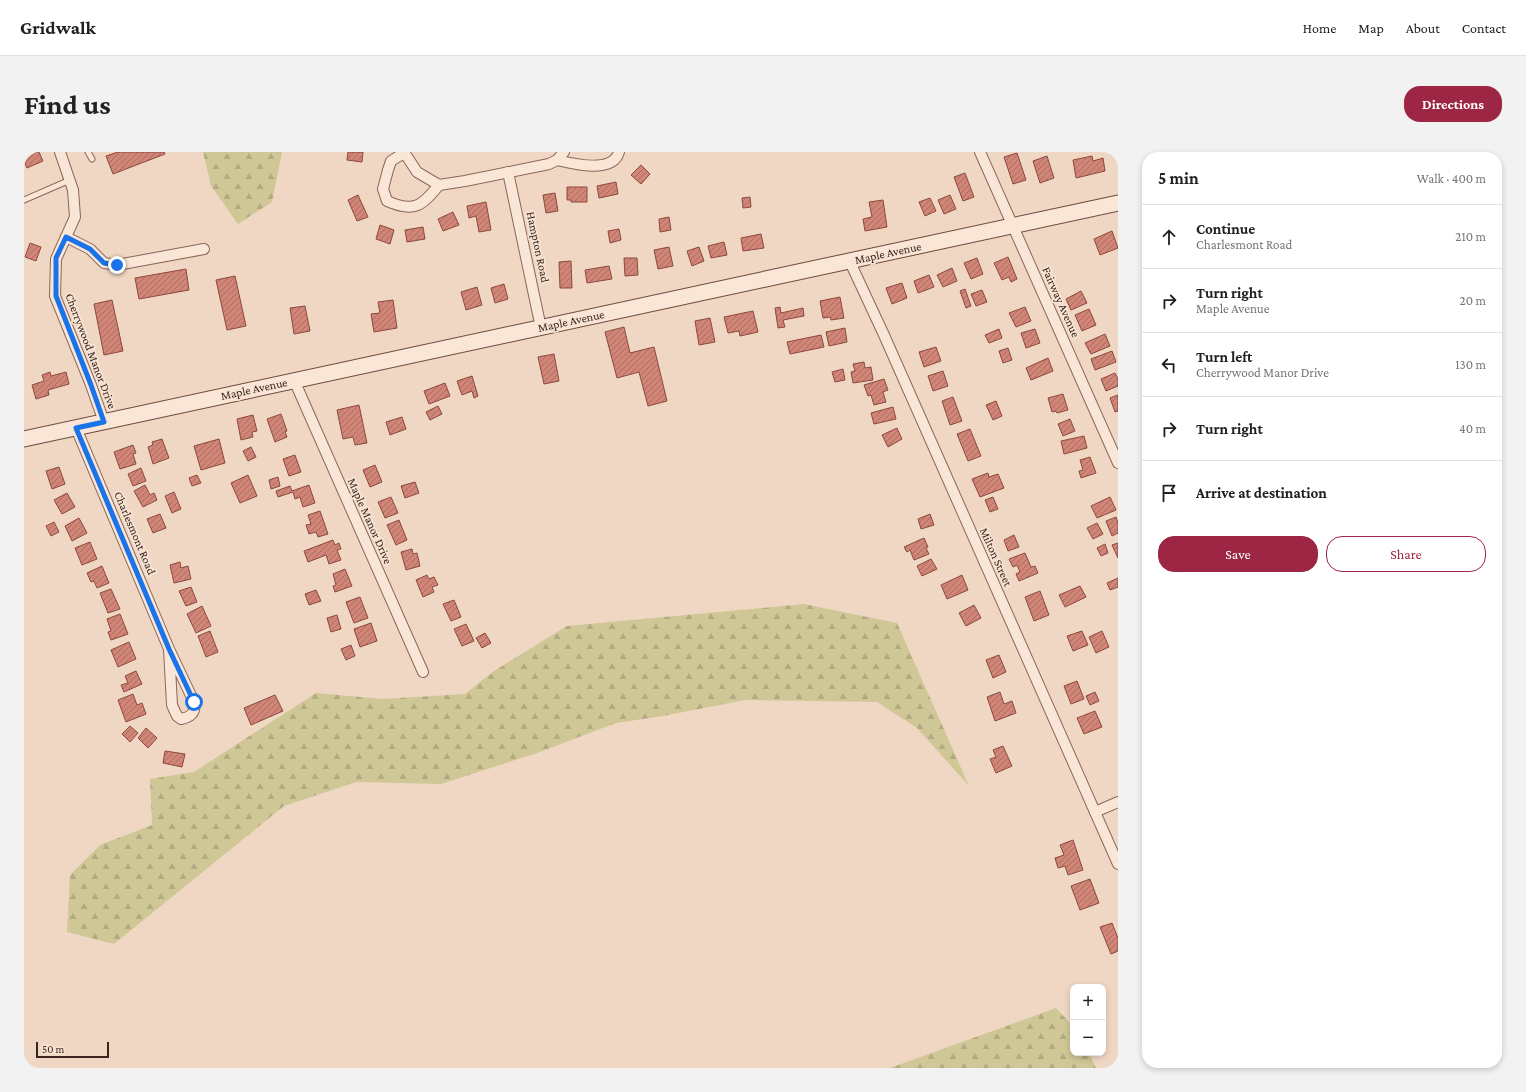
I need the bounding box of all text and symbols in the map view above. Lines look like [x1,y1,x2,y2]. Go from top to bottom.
text: Gridwalk [20,17,96,38]
text: Home [1303,20,1336,36]
text: Map [1358,20,1384,36]
text: About [1406,20,1440,36]
text: Contact [1462,20,1506,36]
button: Directions [1404,86,1502,122]
text: Find us [24,89,111,120]
text: 5 min [1158,169,1199,188]
text: Walk · 400 m [1417,171,1486,186]
street label: Hampton Road [524,210,552,284]
text: Continue [1196,221,1255,237]
icon: ahead [1158,226,1180,248]
text: 210 m [1455,229,1486,244]
text: Charlesmont Road [1196,237,1292,252]
street label: Maple Avenue [853,239,923,267]
route end [108,256,126,274]
street label: Fairway Avenue [1039,264,1083,340]
text: Turn right [1196,285,1263,301]
icon: right [1158,290,1180,312]
street label: Cherrywood Manor Drive [62,291,120,411]
text: 20 m [1460,293,1486,308]
text: Maple Avenue [1196,301,1269,316]
street label: Maple Avenue [536,307,606,335]
text: Turn left [1196,349,1252,365]
icon: left [1158,354,1180,376]
text: 130 m [1455,357,1486,372]
text: Cherrywood Manor Drive [1196,365,1329,380]
street label: Maple Avenue [219,375,289,403]
icon: right [1158,418,1180,440]
text: Turn right [1196,421,1263,437]
text: 40 m [1459,421,1486,436]
street label: Maple Manor Drive [345,476,395,566]
icon: arrive [1158,482,1180,504]
text: Arrive at destination [1196,485,1327,501]
street label: Charlesmont Road [111,489,159,577]
street label: Milton Street [977,525,1016,590]
button: Save [1158,536,1318,572]
button: Share [1326,536,1486,572]
route start [185,693,203,711]
map controls [1070,984,1106,1056]
button: + [1070,984,1106,1020]
button: − [1070,1020,1106,1056]
scale bar [36,1040,109,1059]
text: 50 m [42,1043,64,1055]

